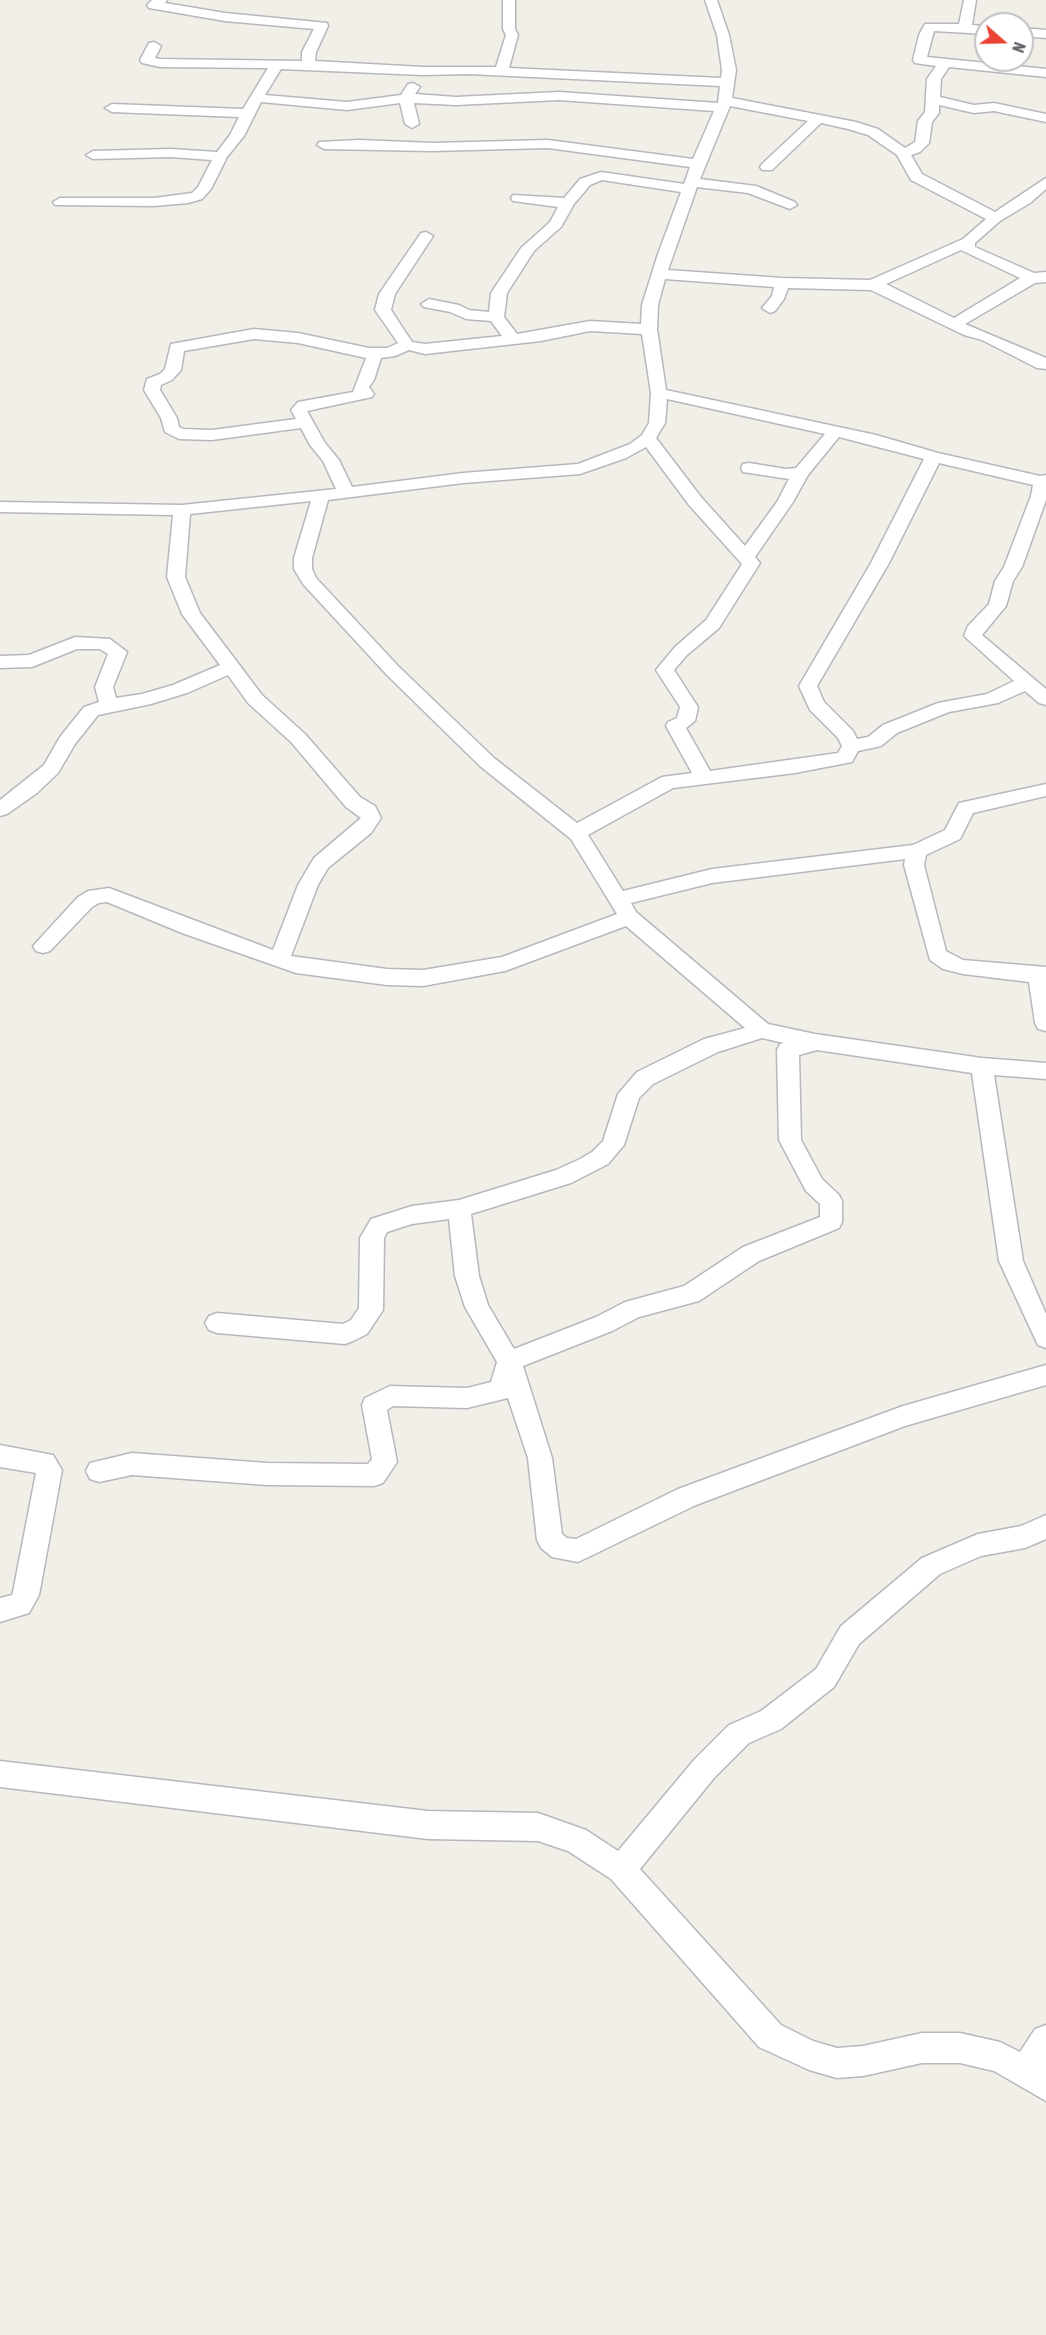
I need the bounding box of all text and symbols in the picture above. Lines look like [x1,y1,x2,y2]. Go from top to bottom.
north arrow [974,12,1034,72]
text: N [1009,40,1029,55]

